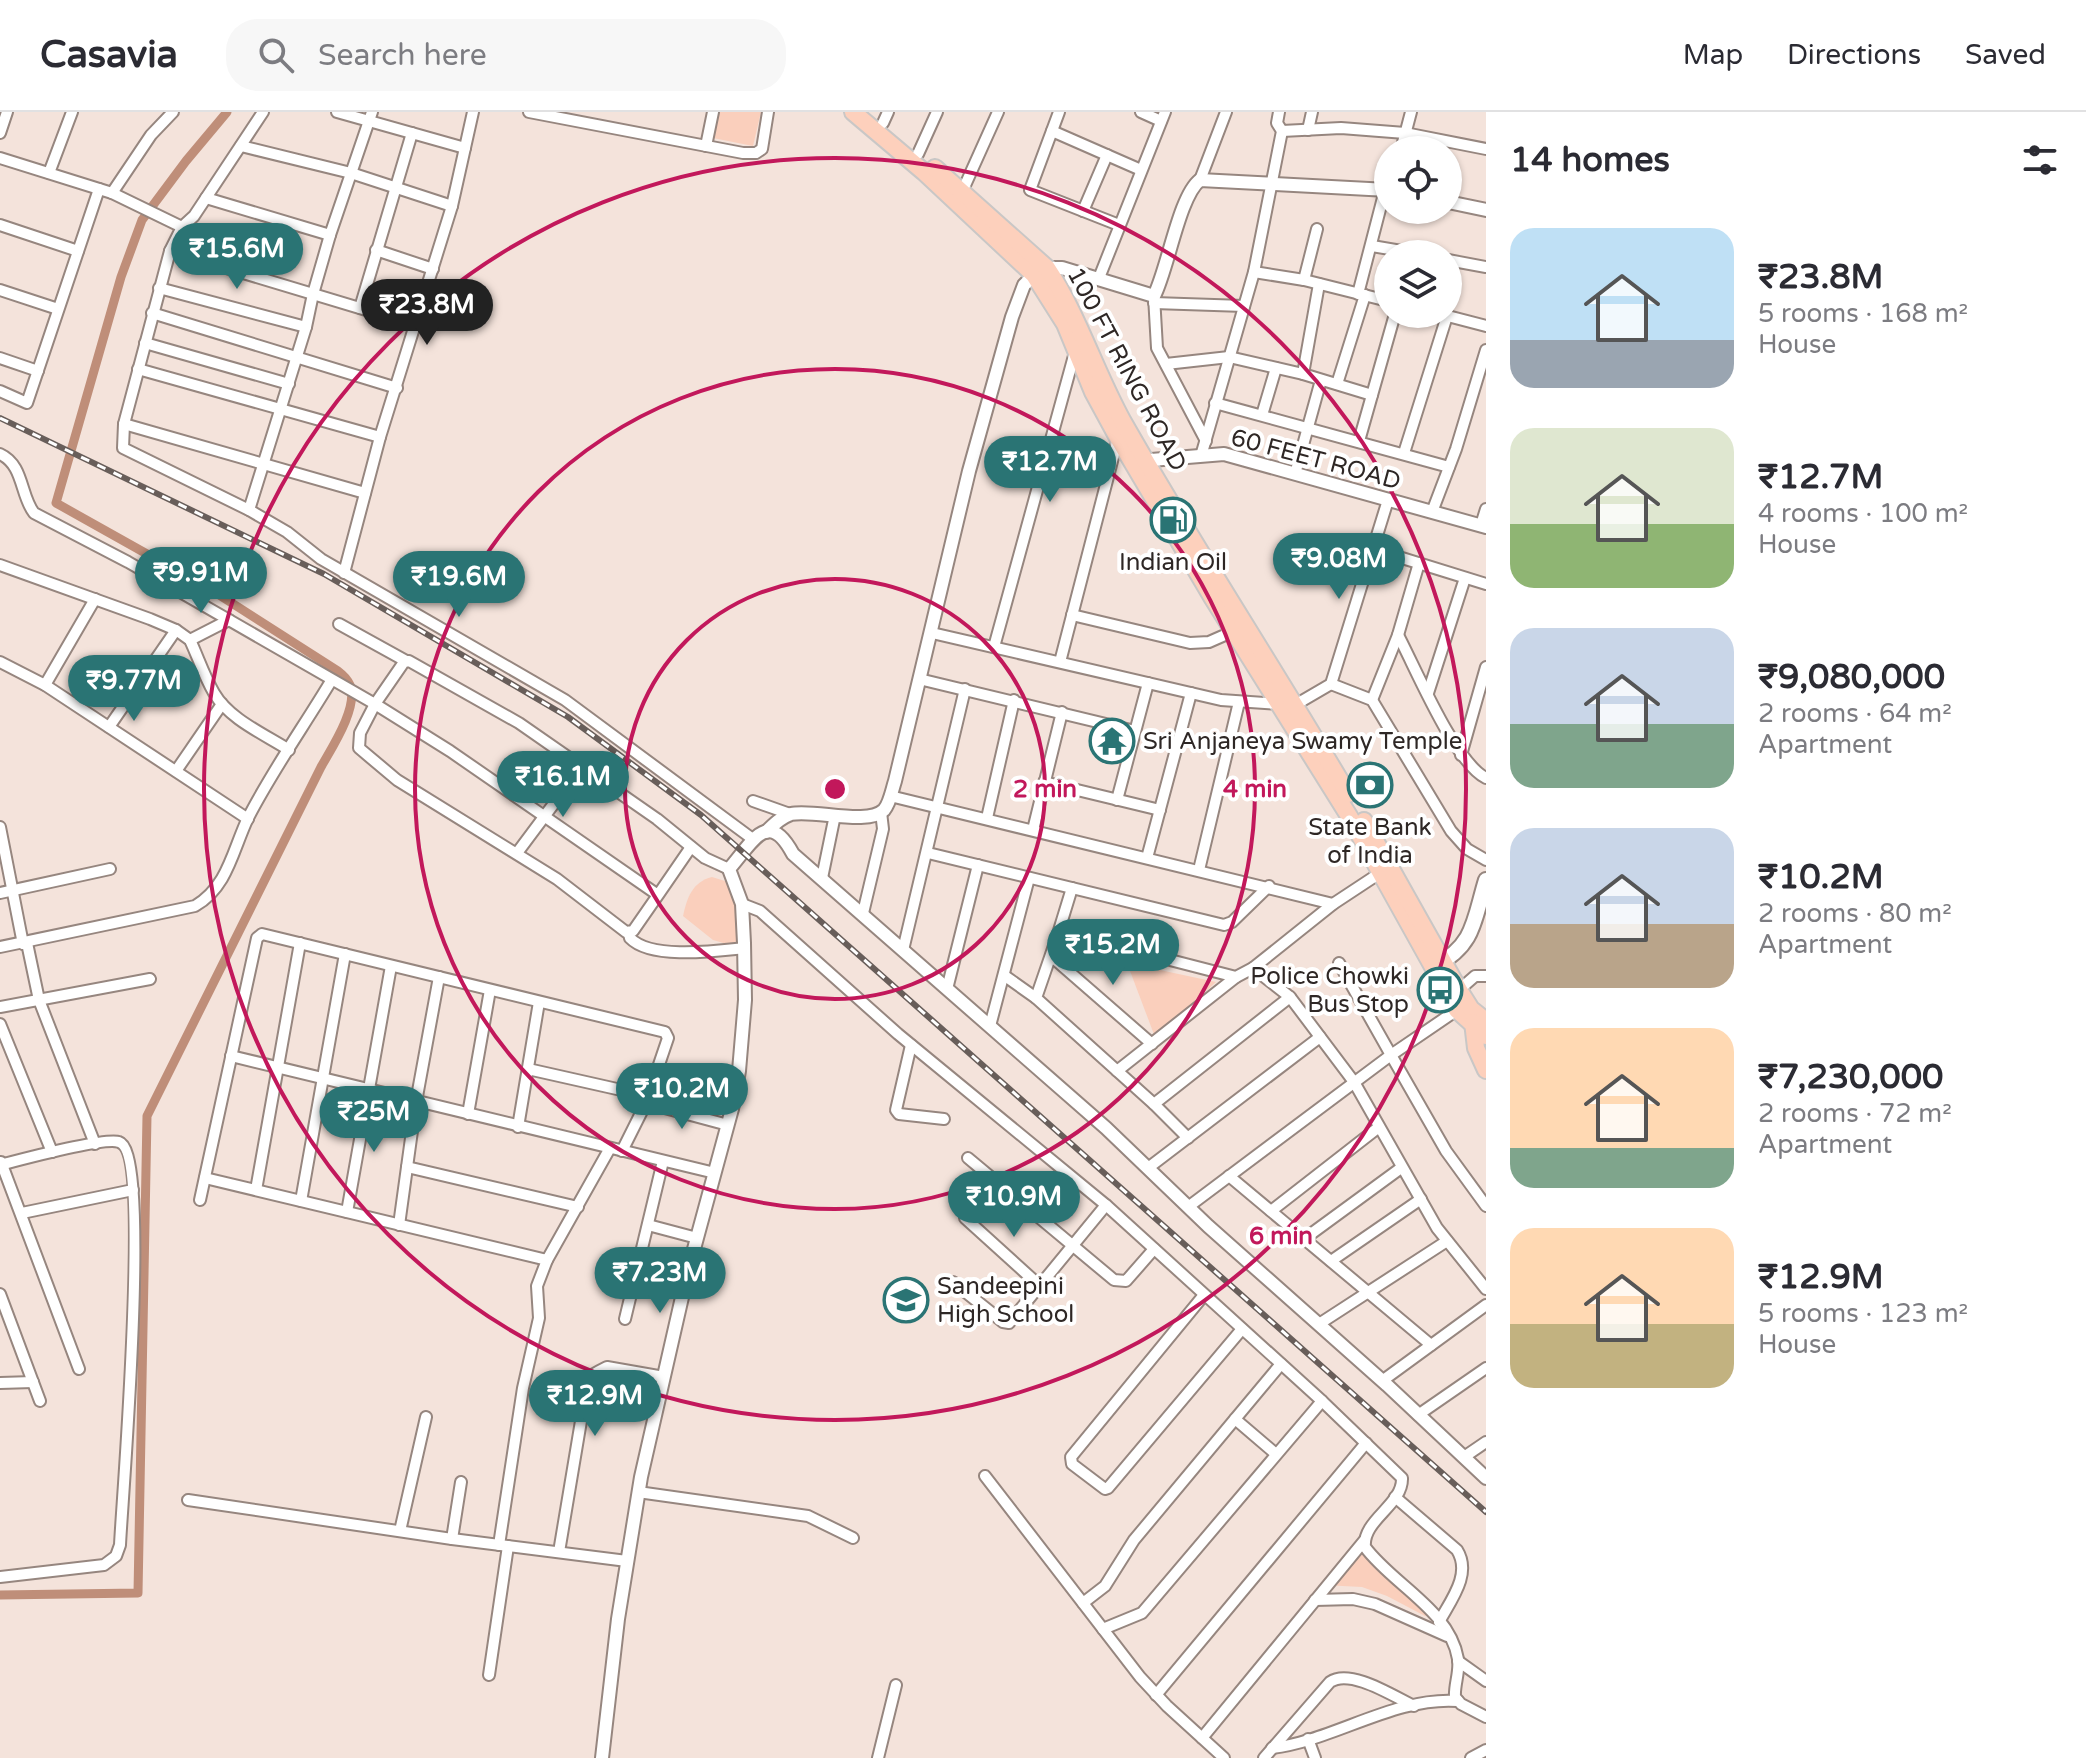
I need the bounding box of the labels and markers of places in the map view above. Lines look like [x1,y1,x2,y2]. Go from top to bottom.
pin: ₹15.6M [172,223,302,291]
pin: ₹23.8M [362,279,492,347]
pin: ₹12.7M [985,436,1115,504]
fuel station icon: Indian Oil [1149,496,1197,544]
pin: ₹9.08M [1274,533,1404,601]
pin: ₹9.91M [136,547,266,615]
place label: Indian Oil [1119,548,1227,577]
pin: ₹19.6M [394,551,524,619]
pin: ₹9.77M [69,655,199,723]
temple icon: Sri Anjaneya Swamy Temple [1088,717,1136,765]
place label: Sri Anjaneya Swamy Temple [1143,727,1462,756]
pin: ₹16.1M [498,751,628,819]
bank icon: State Bank of India [1346,761,1394,809]
centre of rings [821,775,849,803]
place label: State Bank of India [1308,813,1432,870]
pin: ₹15.2M [1048,919,1178,987]
place label: Police Chowki Bus Stop [1250,962,1409,1019]
bus stop icon: Police Chowki Bus Stop [1416,966,1464,1014]
pin: ₹10.2M [617,1063,747,1131]
pin: ₹25M [327,1086,421,1154]
pin: ₹10.9M [949,1171,1079,1239]
pin: ₹7.23M [595,1247,725,1315]
place label: Sandeepini High School [937,1272,1074,1329]
school or university icon: Sandeepini High School [882,1276,930,1324]
pin: ₹12.9M [530,1370,660,1438]

